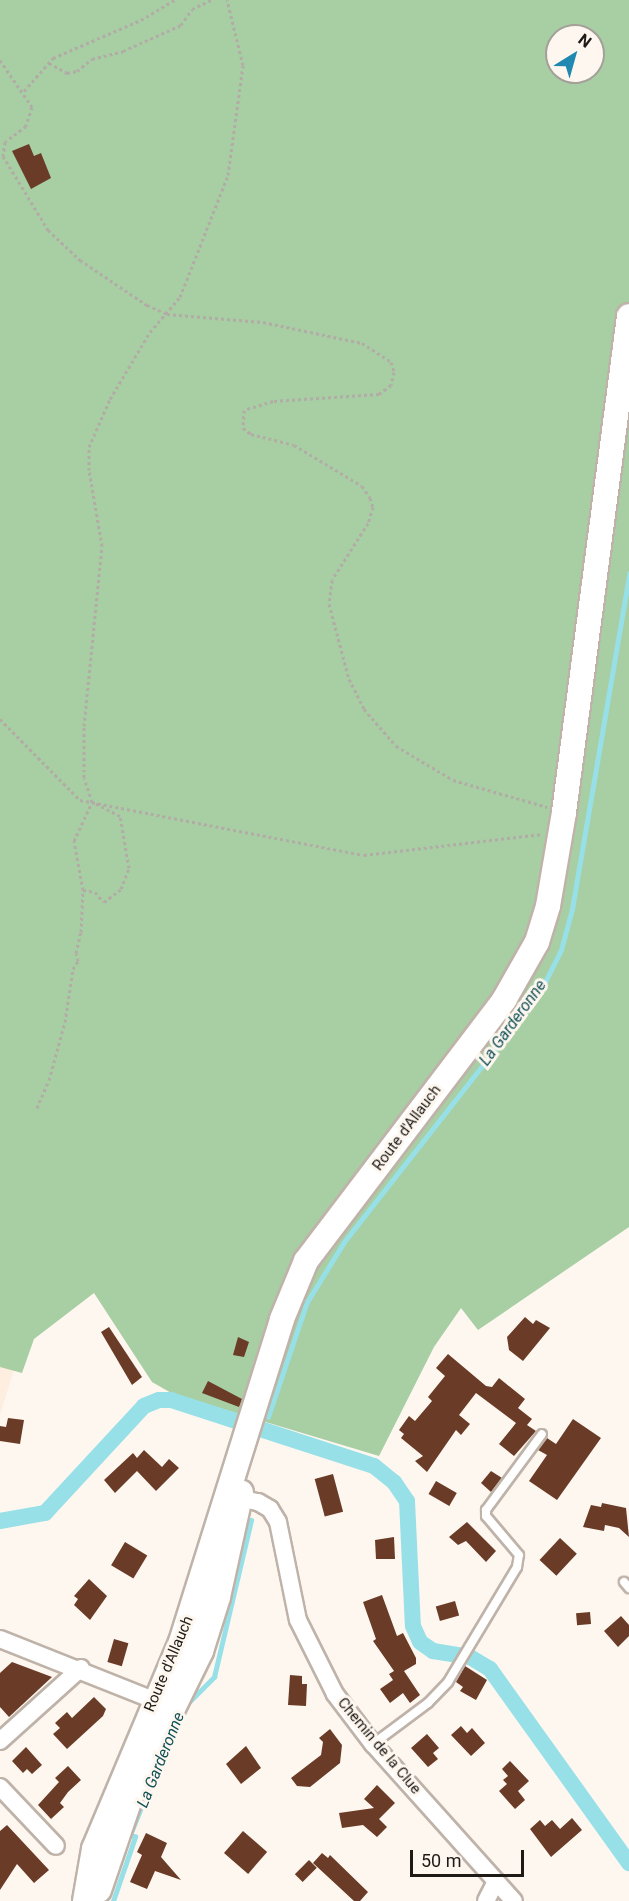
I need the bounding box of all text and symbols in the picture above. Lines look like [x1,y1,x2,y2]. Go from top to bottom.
north arrow [545,24,605,84]
text: N [575,30,595,52]
water label: La Garderonne [476,976,550,1070]
street label: Route d'Allauch [369,1082,445,1174]
street label: Route d'Allauch [141,1613,197,1715]
street label: Chemin de la Clue [334,1694,424,1798]
water label: La Garderonne [133,1710,189,1810]
scale bar [413,1838,527,1876]
text: 50 m [421,1850,461,1871]

